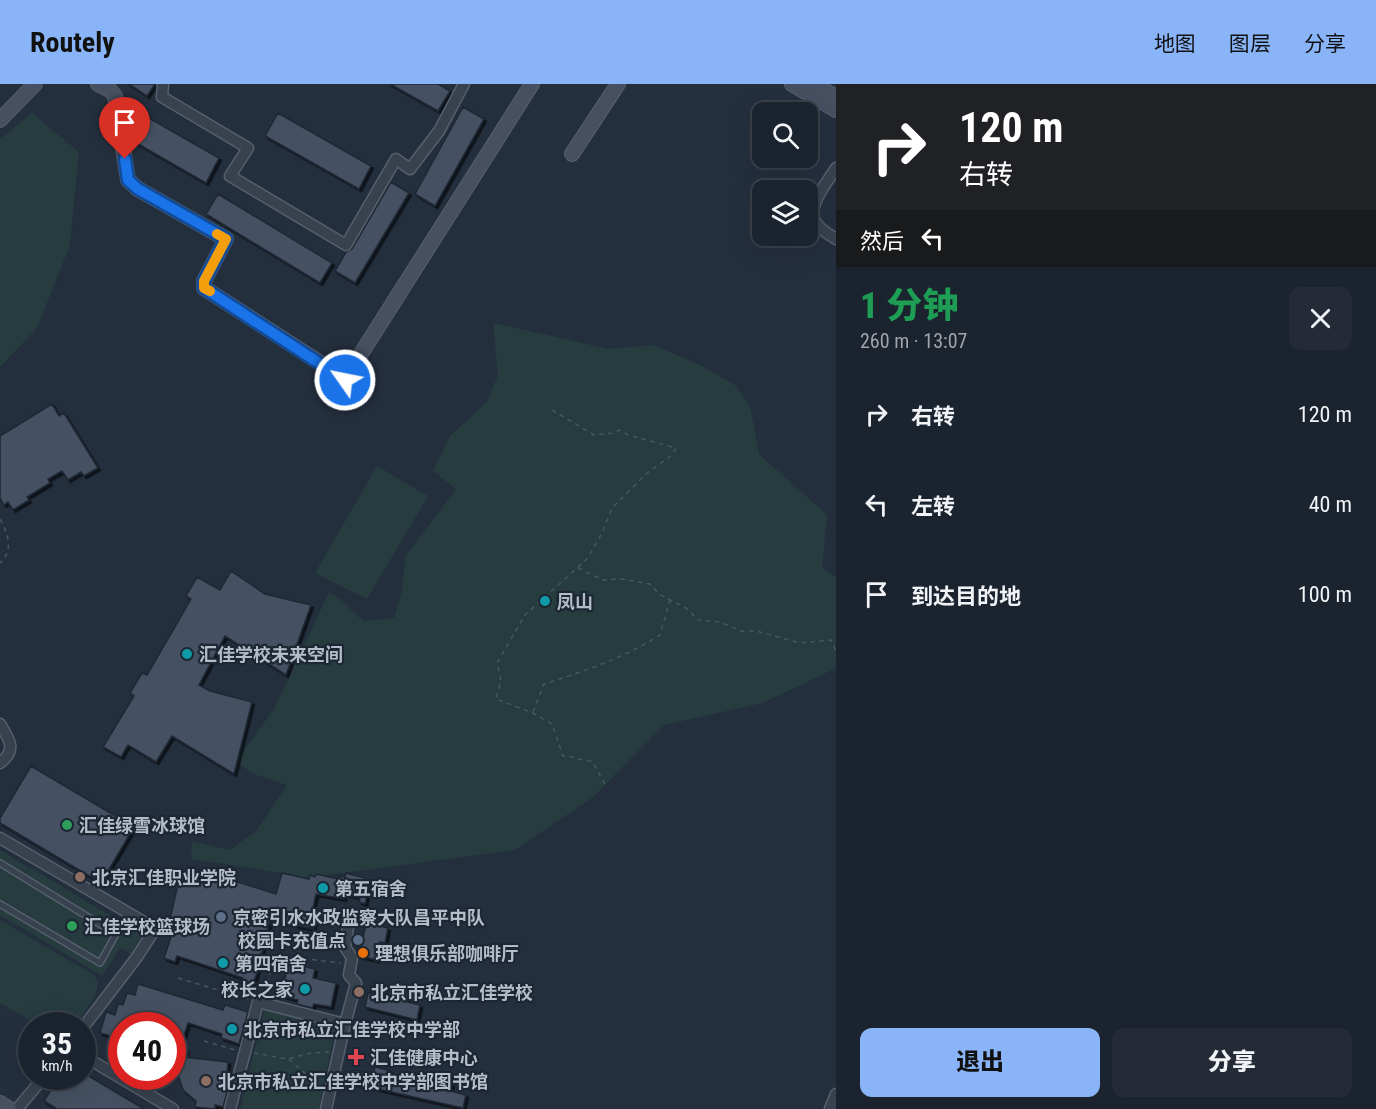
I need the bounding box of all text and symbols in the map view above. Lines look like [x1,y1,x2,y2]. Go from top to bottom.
text: Routely [30,26,115,59]
text: 地图 [1154,32,1196,56]
text: 图层 [1229,32,1271,56]
text: 分享 [1304,32,1346,56]
pin [99,97,150,159]
map controls [752,102,818,246]
button: search [752,102,818,168]
text: 120 m [959,103,1064,152]
icon: arrive [108,106,141,139]
icon: right [860,108,938,186]
text: 右转 [959,159,1013,191]
button: layers [752,180,818,246]
icon: left [916,222,949,255]
text: 然后 [860,229,904,254]
text: 1 分钟 [860,285,959,327]
button: close [1289,287,1352,350]
text: 260 m · 13:07 [860,329,967,353]
position arrow [313,348,377,412]
icon: right [860,398,893,431]
text: 120 m [1298,402,1352,427]
text: 右转 [911,404,955,429]
icon: left [860,488,893,521]
text: 40 m [1309,492,1352,517]
text: 左转 [911,494,955,519]
icon: arrive [860,578,893,611]
text: 100 m [1298,582,1352,607]
text: 到达目的地 [911,584,1021,609]
place label: 凤山 [557,591,593,612]
marker: 凤山 [538,594,552,608]
place label: 汇佳学校未来空间 [199,644,343,665]
marker: 汇佳学校未来空间 [180,647,194,661]
place label: 汇佳绿雪冰球馆 [79,815,205,836]
marker: 汇佳绿雪冰球馆 [60,818,74,832]
place label: 北京汇佳职业学院 [92,867,236,888]
marker: 北京汇佳职业学院 [73,870,87,884]
place label: 第五宿舍 [335,878,407,899]
marker: 第五宿舍 [316,881,330,895]
place label: 京密引水水政监察大队昌平中队 [233,907,485,928]
marker: 京密引水水政监察大队昌平中队 [214,910,228,924]
place label: 汇佳学校篮球场 [84,916,210,937]
marker: 汇佳学校篮球场 [65,919,79,933]
place label: 校园卡充值点 [238,930,346,951]
marker: 校园卡充值点 [351,933,365,947]
place label: 理想俱乐部咖啡厅 [375,943,519,964]
marker: 理想俱乐部咖啡厅 [356,946,370,960]
place label: 第四宿舍 [235,953,307,974]
marker: 第四宿舍 [216,956,230,970]
place label: 校长之家 [221,979,293,1000]
marker: 校长之家 [298,982,312,996]
place label: 北京市私立汇佳学校 [371,982,533,1003]
marker: 北京市私立汇佳学校 [352,985,366,999]
speed limit sign: 40 [108,1012,186,1090]
place label: 北京市私立汇佳学校中学部 [244,1019,460,1040]
marker: 北京市私立汇佳学校中学部 [225,1022,239,1036]
text: 35 [42,1026,72,1061]
button: 退出 [860,1028,1100,1097]
button: 分享 [1112,1028,1352,1097]
place label: 汇佳健康中心 [370,1047,478,1068]
marker: 汇佳健康中心 [347,1048,365,1066]
text: km/h [42,1057,72,1075]
place label: 北京市私立汇佳学校中学部图书馆 [218,1071,488,1092]
marker: 北京市私立汇佳学校中学部图书馆 [199,1074,213,1088]

